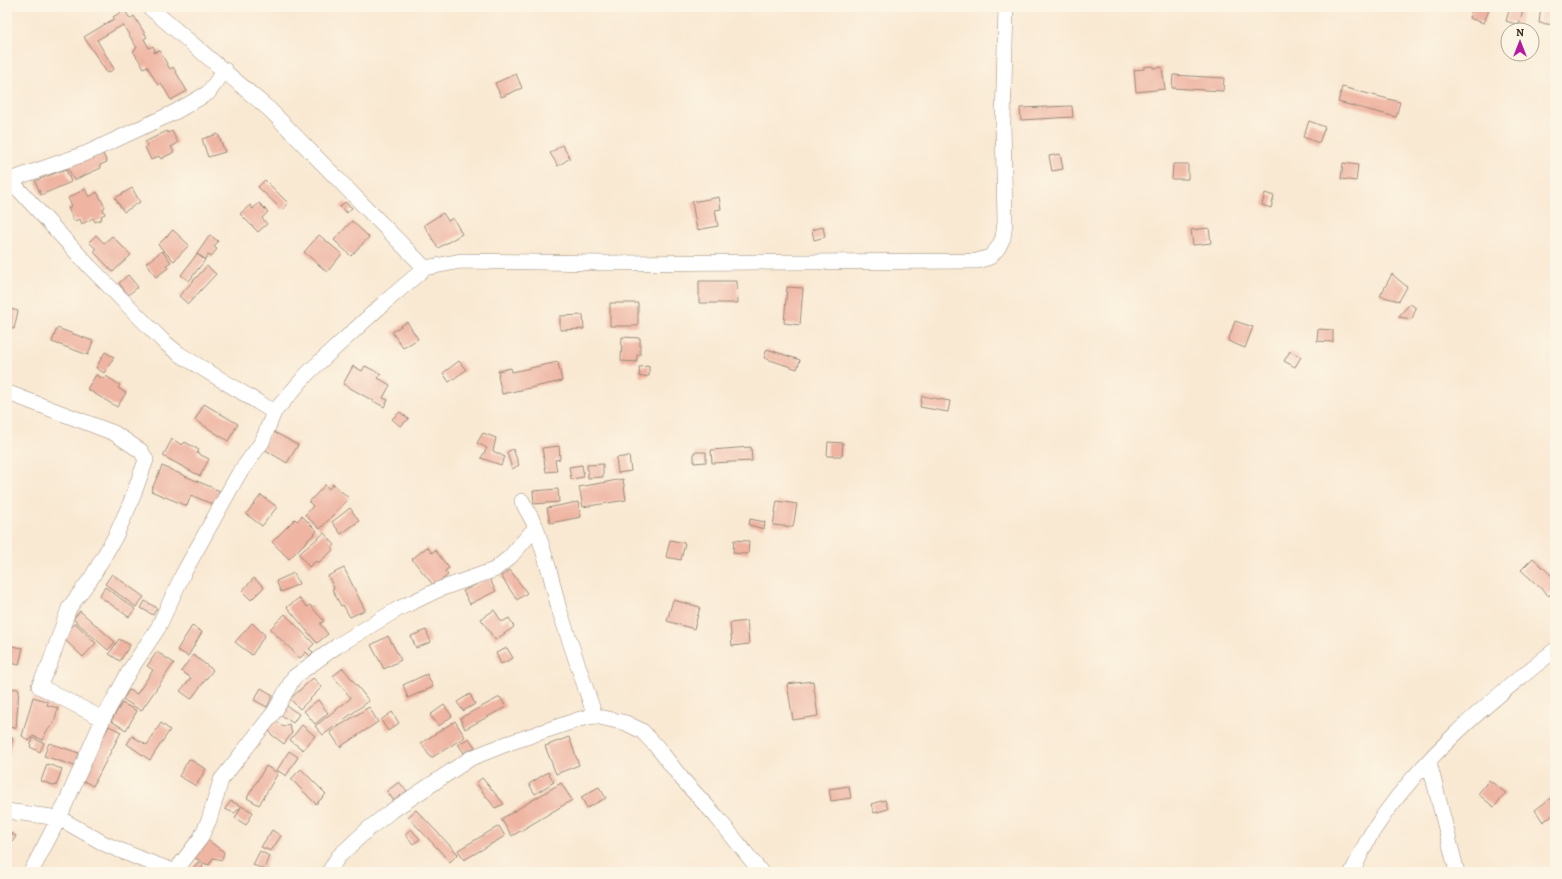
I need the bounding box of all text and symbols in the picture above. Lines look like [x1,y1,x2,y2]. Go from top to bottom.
north arrow [1500,22,1540,62]
text: N [1516,25,1524,40]

